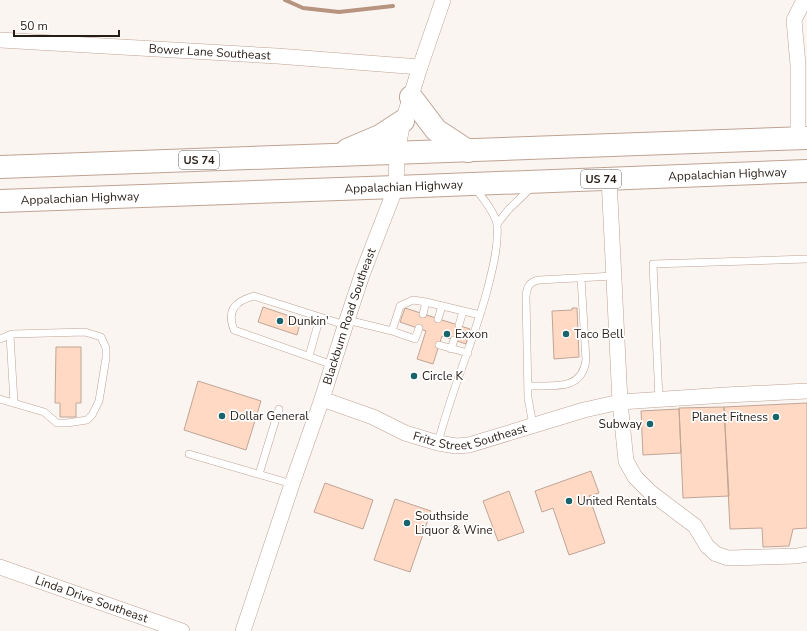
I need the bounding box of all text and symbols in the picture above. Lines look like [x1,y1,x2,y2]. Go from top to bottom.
scale bar [14,12,119,38]
text: 50 m [20,18,48,34]
street label: Bower Lane Southeast [148,41,272,64]
road number: US 74 [179,151,219,169]
street label: Appalachian Highway [668,164,788,184]
road number: US 74 [581,170,621,188]
street label: Appalachian Highway [344,176,464,197]
street label: Appalachian Highway [20,188,140,208]
street label: Blackburn Road Southeast [319,245,380,387]
place label: Dunkin' [288,313,329,329]
marker: Dunkin' [275,316,285,326]
place label: Exxon [455,326,488,342]
place label: Taco Bell [574,326,624,342]
marker: Exxon [442,329,452,339]
marker: Taco Bell [561,329,571,339]
place label: Circle K [422,368,464,384]
marker: Circle K [409,371,419,381]
place label: Dollar General [230,408,309,424]
place label: Planet Fitness [692,409,768,425]
marker: Dollar General [217,411,227,421]
marker: Planet Fitness [771,412,781,422]
place label: Subway [599,416,643,432]
marker: Subway [645,419,655,429]
street label: Fritz Street Southeast [411,420,529,454]
place label: United Rentals [577,493,657,509]
marker: United Rentals [564,496,574,506]
place label: Southside Liquor & Wine [415,508,493,538]
marker: Southside Liquor & Wine [402,518,412,528]
street label: Linda Drive Southeast [33,572,151,627]

